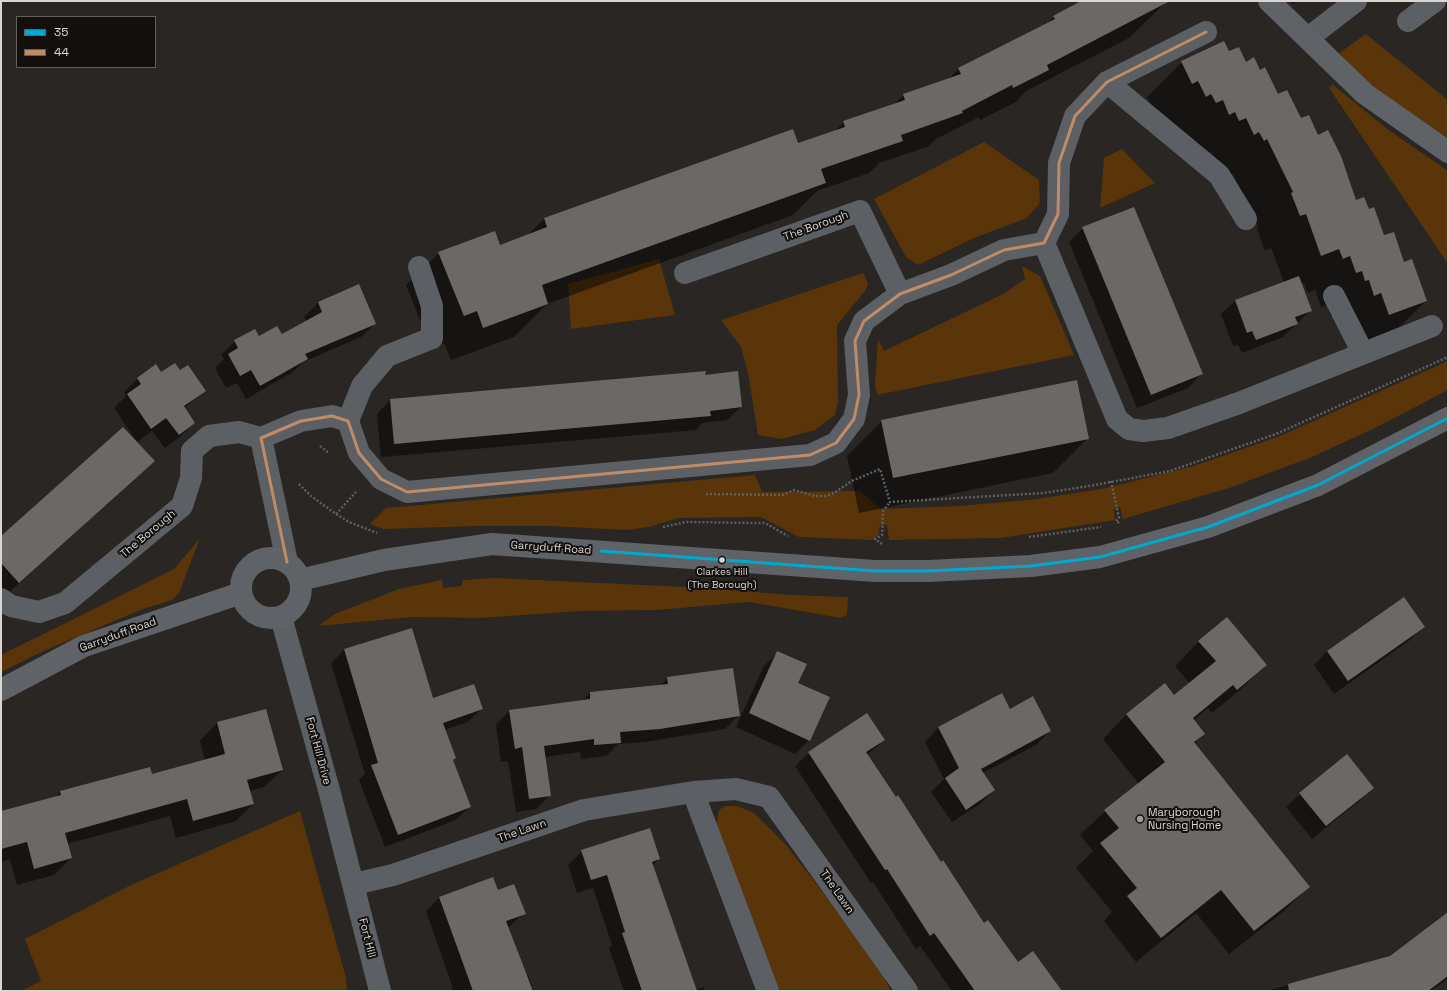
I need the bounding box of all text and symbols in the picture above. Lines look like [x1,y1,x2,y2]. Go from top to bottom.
legend [16,16,156,68]
text: 35 [54,24,68,40]
text: 44 [54,44,69,60]
street label: The Borough [782,208,850,244]
street label: The Borough [118,507,178,561]
street label: Garryduff Road [510,539,592,557]
marker: Clarkes Hill (The Borough) [717,555,727,565]
place label: Clarkes Hill (The Borough) [687,566,757,590]
street label: Garryduff Road [78,615,158,655]
street label: Fort Hill Drive [303,716,333,786]
place label: Maryborough Nursing Home [1148,806,1221,832]
marker: Maryborough Nursing Home [1135,814,1145,824]
street label: The Lawn [496,817,548,845]
street label: The Lawn [817,868,857,916]
street label: Fort Hill [356,917,378,959]

